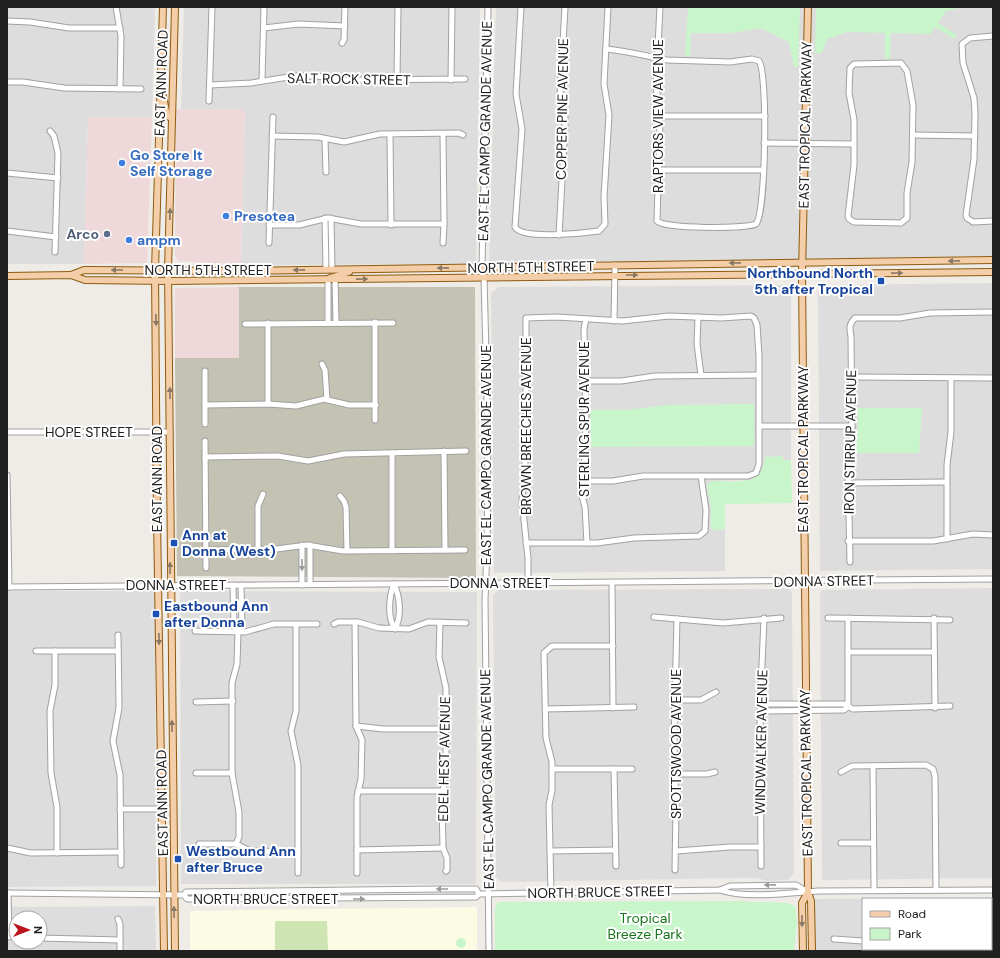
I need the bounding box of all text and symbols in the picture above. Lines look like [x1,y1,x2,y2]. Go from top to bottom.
street label: EAST EL CAMPO GRANDE AVENUE [474,21,496,241]
street label: EAST ANN ROAD [150,30,172,136]
street label: COPPER PINE AVENUE [552,38,572,180]
street label: RAPTORS VIEW AVENUE [649,39,667,193]
street label: EAST TROPICAL PARKWAY [795,41,815,209]
street label: SALT ROCK STREET [287,69,411,89]
place label: Go Store It Self Storage [130,146,212,180]
marker: Go Store It Self Storage [117,158,127,168]
place label: Presotea [234,207,295,225]
one-way arrow [166,208,173,220]
marker: Presotea [221,211,231,221]
place label: Arco [66,225,99,243]
marker: Arco [102,229,112,239]
place label: ampm [137,231,181,249]
marker: ampm [124,235,134,245]
street label: NORTH 5TH STREET [467,257,595,277]
one-way arrow [947,258,960,264]
one-way arrow [729,260,741,267]
street label: NORTH 5TH STREET [144,261,272,279]
place label: Northbound North 5th after Tropical [747,264,873,298]
one-way arrow [436,265,449,271]
one-way arrow [110,267,123,273]
one-way arrow [292,267,305,273]
one-way arrow [891,270,904,276]
one-way arrow [626,272,639,278]
one-way arrow [356,275,368,282]
marker: Northbound North 5th after Tropical [876,276,886,286]
one-way arrow [153,314,159,327]
street label: BROWN BREECHES AVENUE [517,337,535,515]
street label: STERLING SPUR AVENUE [575,341,593,497]
street label: EAST EL CAMPO GRANDE AVENUE [477,345,495,565]
street label: EAST TROPICAL PARKWAY [794,366,812,532]
street label: IRON STIRRUP AVENUE [840,370,860,514]
one-way arrow [166,387,173,399]
street label: HOPE STREET [45,423,133,441]
street label: EAST ANN ROAD [148,426,166,532]
place label: Ann at Donna (West) [182,526,276,560]
marker: Ann at Donna (West) [169,538,179,548]
one-way arrow [299,559,305,572]
one-way arrow [167,561,173,574]
street label: DONNA STREET [774,571,875,591]
street label: DONNA STREET [450,574,550,592]
street label: DONNA STREET [126,576,226,594]
place label: Eastbound Ann after Donna [164,597,268,631]
marker: Eastbound Ann after Donna [151,609,161,619]
one-way arrow [156,633,162,646]
street label: EAST EL CAMPO GRANDE AVENUE [476,669,498,889]
street label: SPOTTSWOOD AVENUE [667,669,685,819]
street label: WINDWALKER AVENUE [751,669,771,815]
street label: EAST TROPICAL PARKWAY [796,689,816,857]
street label: EDEL HEST AVENUE [434,696,454,822]
one-way arrow [169,719,175,732]
street label: EAST ANN ROAD [152,750,172,856]
place label: Westbound Ann after Bruce [186,842,296,876]
marker: Westbound Ann after Bruce [173,854,183,864]
street label: NORTH BRUCE STREET [527,882,673,902]
one-way arrow [763,882,776,888]
one-way arrow [435,886,448,892]
street label: NORTH BRUCE STREET [193,890,339,908]
one-way arrow [353,896,366,902]
legend [862,898,992,950]
one-way arrow [171,905,177,918]
text: Road [898,906,926,922]
park label: Tropical Breeze Park [608,909,683,943]
north arrow [8,910,48,950]
one-way arrow [799,915,805,928]
text: N [31,926,45,934]
text: Park [898,926,922,942]

